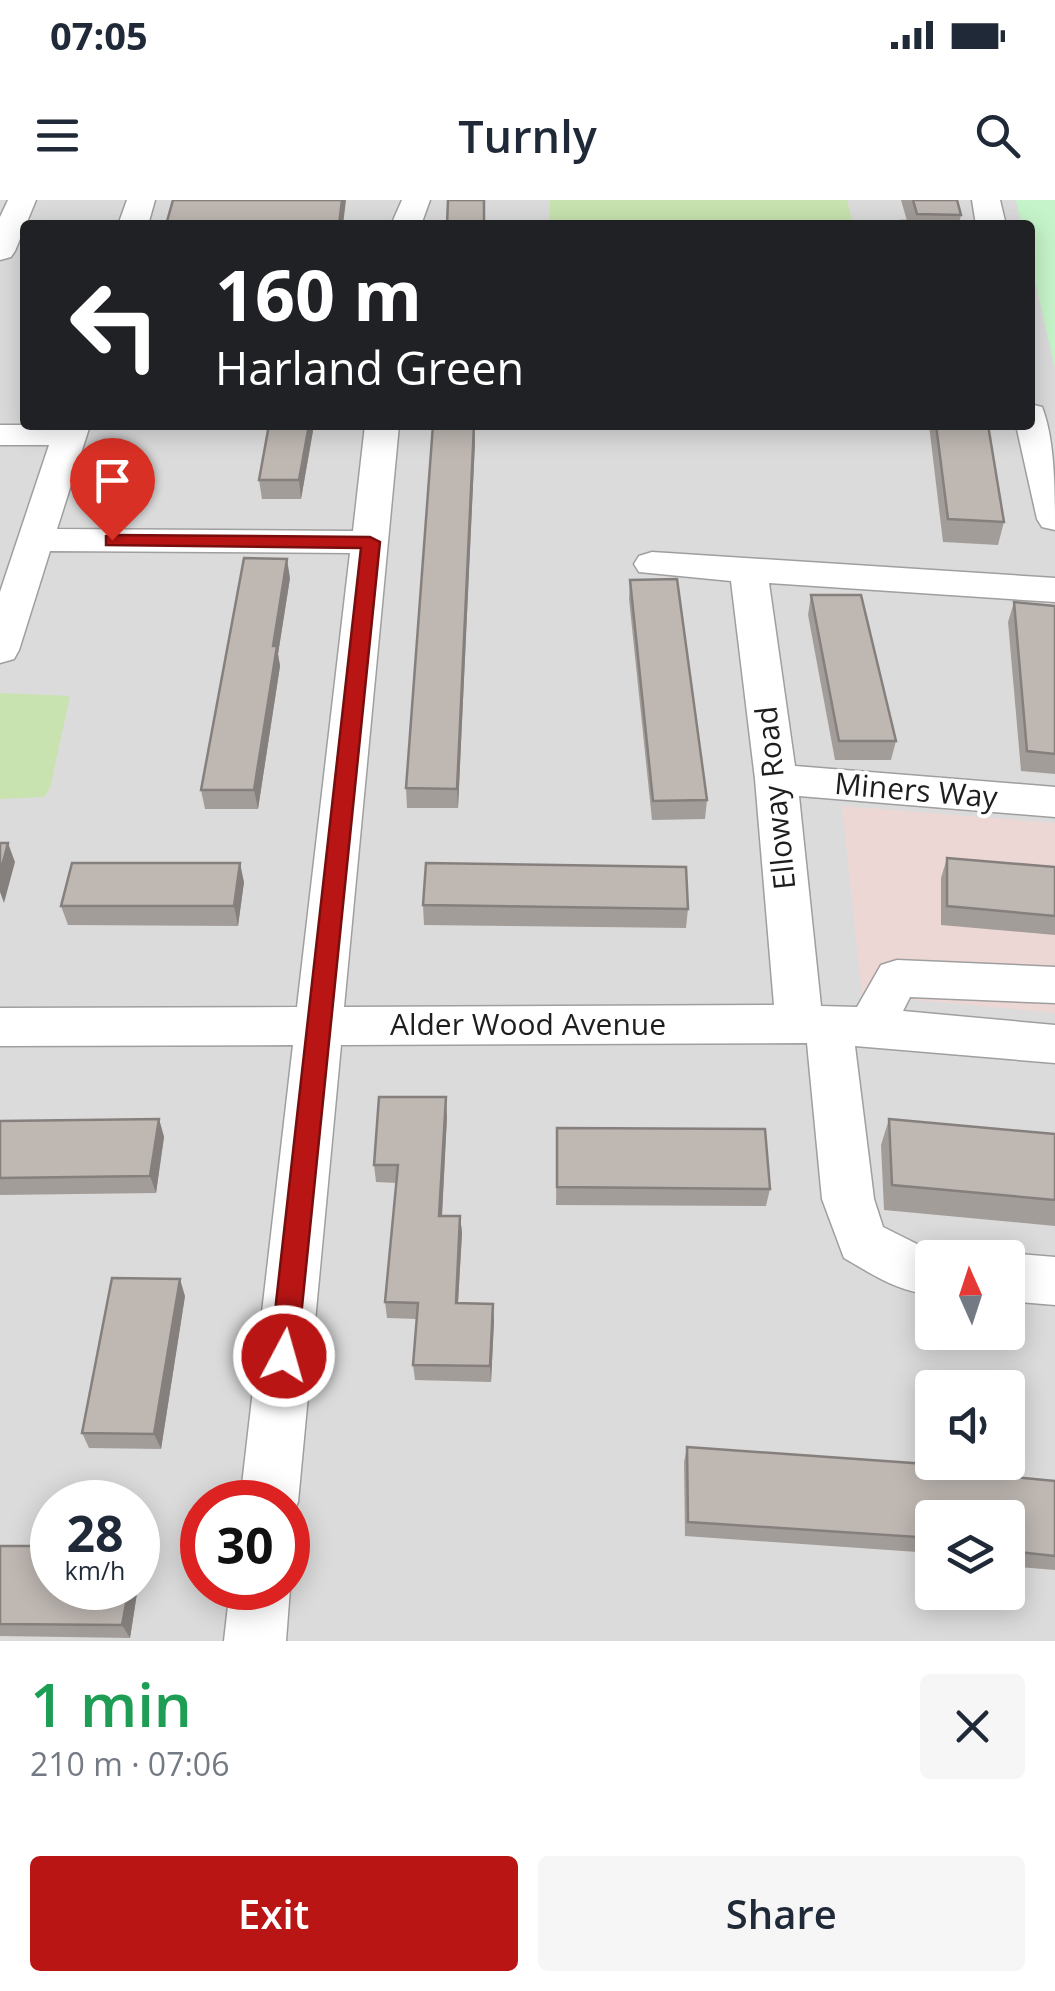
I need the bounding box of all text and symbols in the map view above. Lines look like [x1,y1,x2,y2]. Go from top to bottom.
text: 07:05 [50,9,148,61]
text: Turnly [458,105,597,166]
icon: menu [30,108,85,163]
icon: search [970,108,1025,163]
text: 160 m [215,246,422,342]
icon: left [50,260,180,390]
text: Harland Green [215,337,524,398]
pin [70,438,155,541]
icon: arrive [85,453,140,508]
street label: Elloway Road [744,704,805,892]
street label: Miners Way [833,762,1000,817]
street label: Alder Wood Avenue [390,1003,666,1044]
north arrow [915,1240,1025,1350]
map controls [915,1240,1025,1610]
position arrow [232,1304,336,1408]
button: sound [915,1370,1025,1480]
speed limit sign: 30 [180,1480,310,1610]
text: 28 [66,1499,124,1567]
button: layers [915,1500,1025,1610]
text: km/h [65,1553,125,1587]
text: 1 min [30,1663,192,1745]
button: close [920,1674,1025,1779]
text: 210 m · 07:06 [30,1742,229,1785]
button: Exit [30,1856,518,1971]
button: Share [538,1856,1025,1971]

